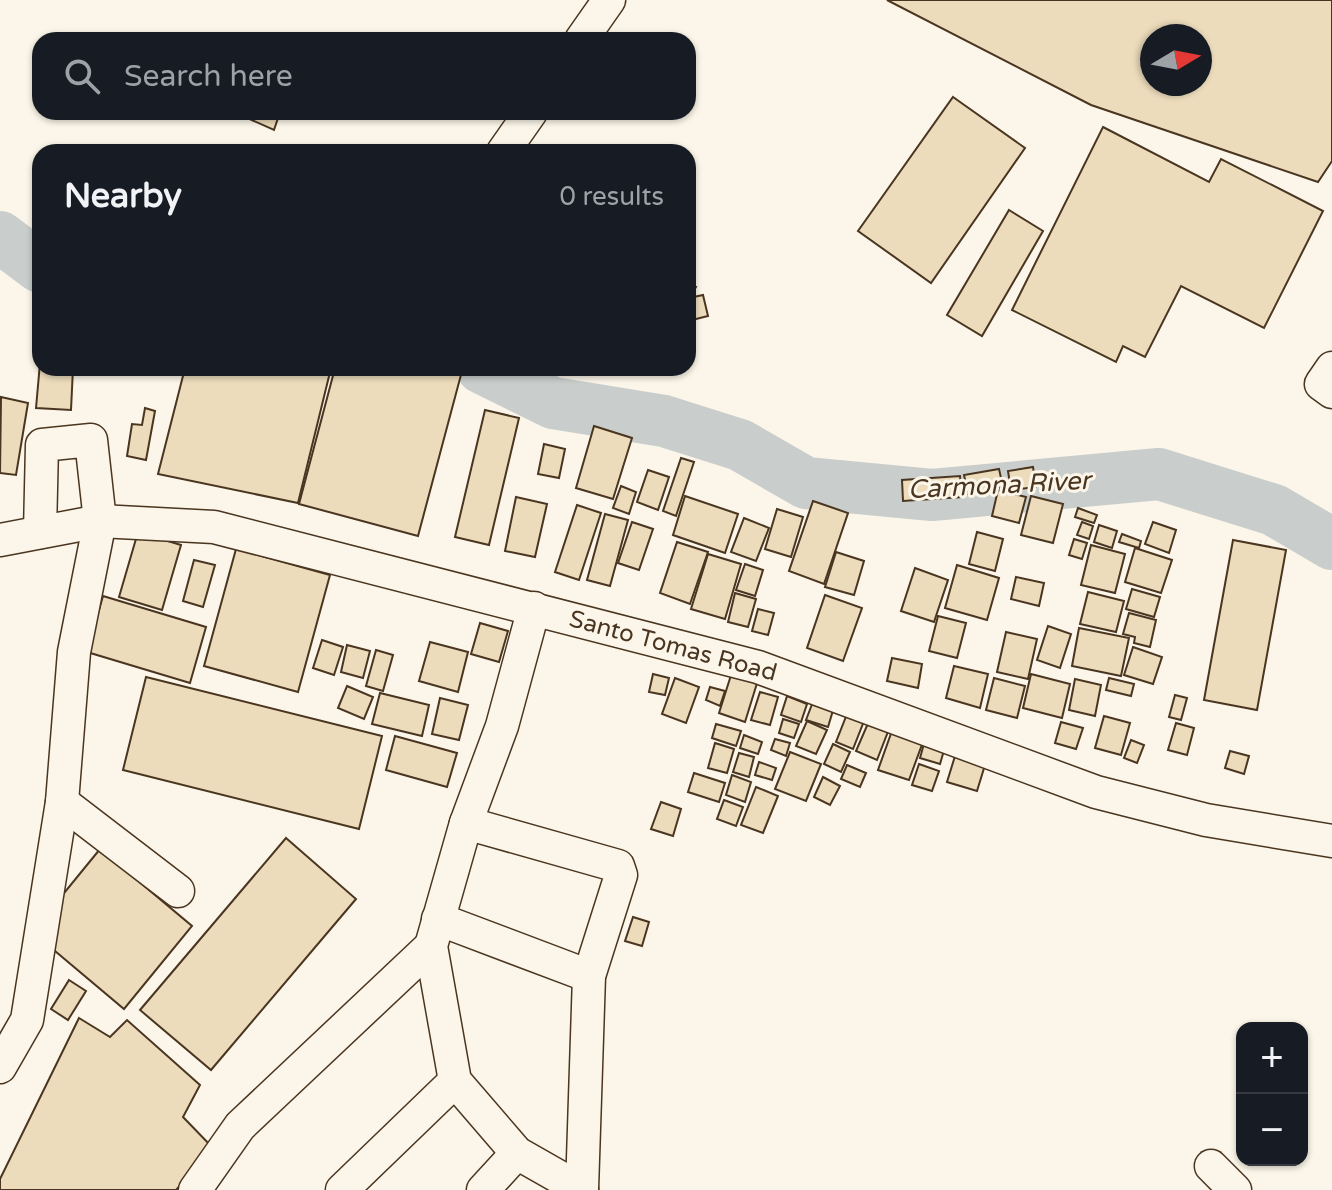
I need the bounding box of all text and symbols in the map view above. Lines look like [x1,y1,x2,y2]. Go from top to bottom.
north arrow [1140,24,1212,96]
search box [32,32,696,120]
icon: search [60,54,104,98]
text: Search here [124,58,293,95]
text: Nearby [64,176,182,217]
text: 0 results [559,181,664,212]
water label: Carmona River [907,465,1094,505]
street label: Santo Tomas Road [566,604,780,688]
map controls [1236,1022,1308,1166]
button: + [1236,1022,1308,1094]
button: − [1236,1094,1308,1166]

